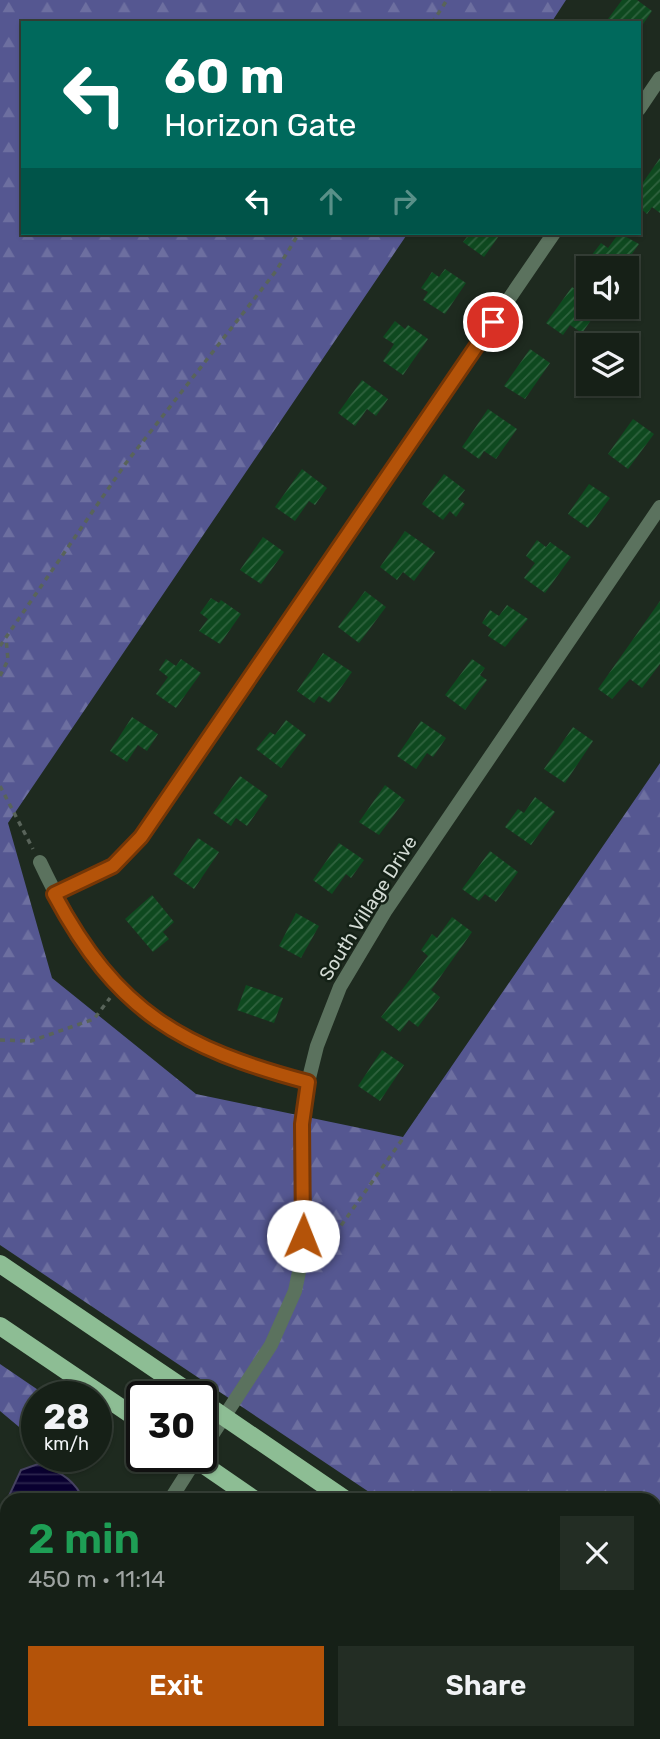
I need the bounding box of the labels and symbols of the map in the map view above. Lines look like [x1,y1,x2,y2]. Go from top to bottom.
pin [463,292,523,352]
street label: South Village Drive [314,831,422,985]
position arrow [266,1199,340,1273]
speed limit sign: 30 [126,1381,217,1472]

